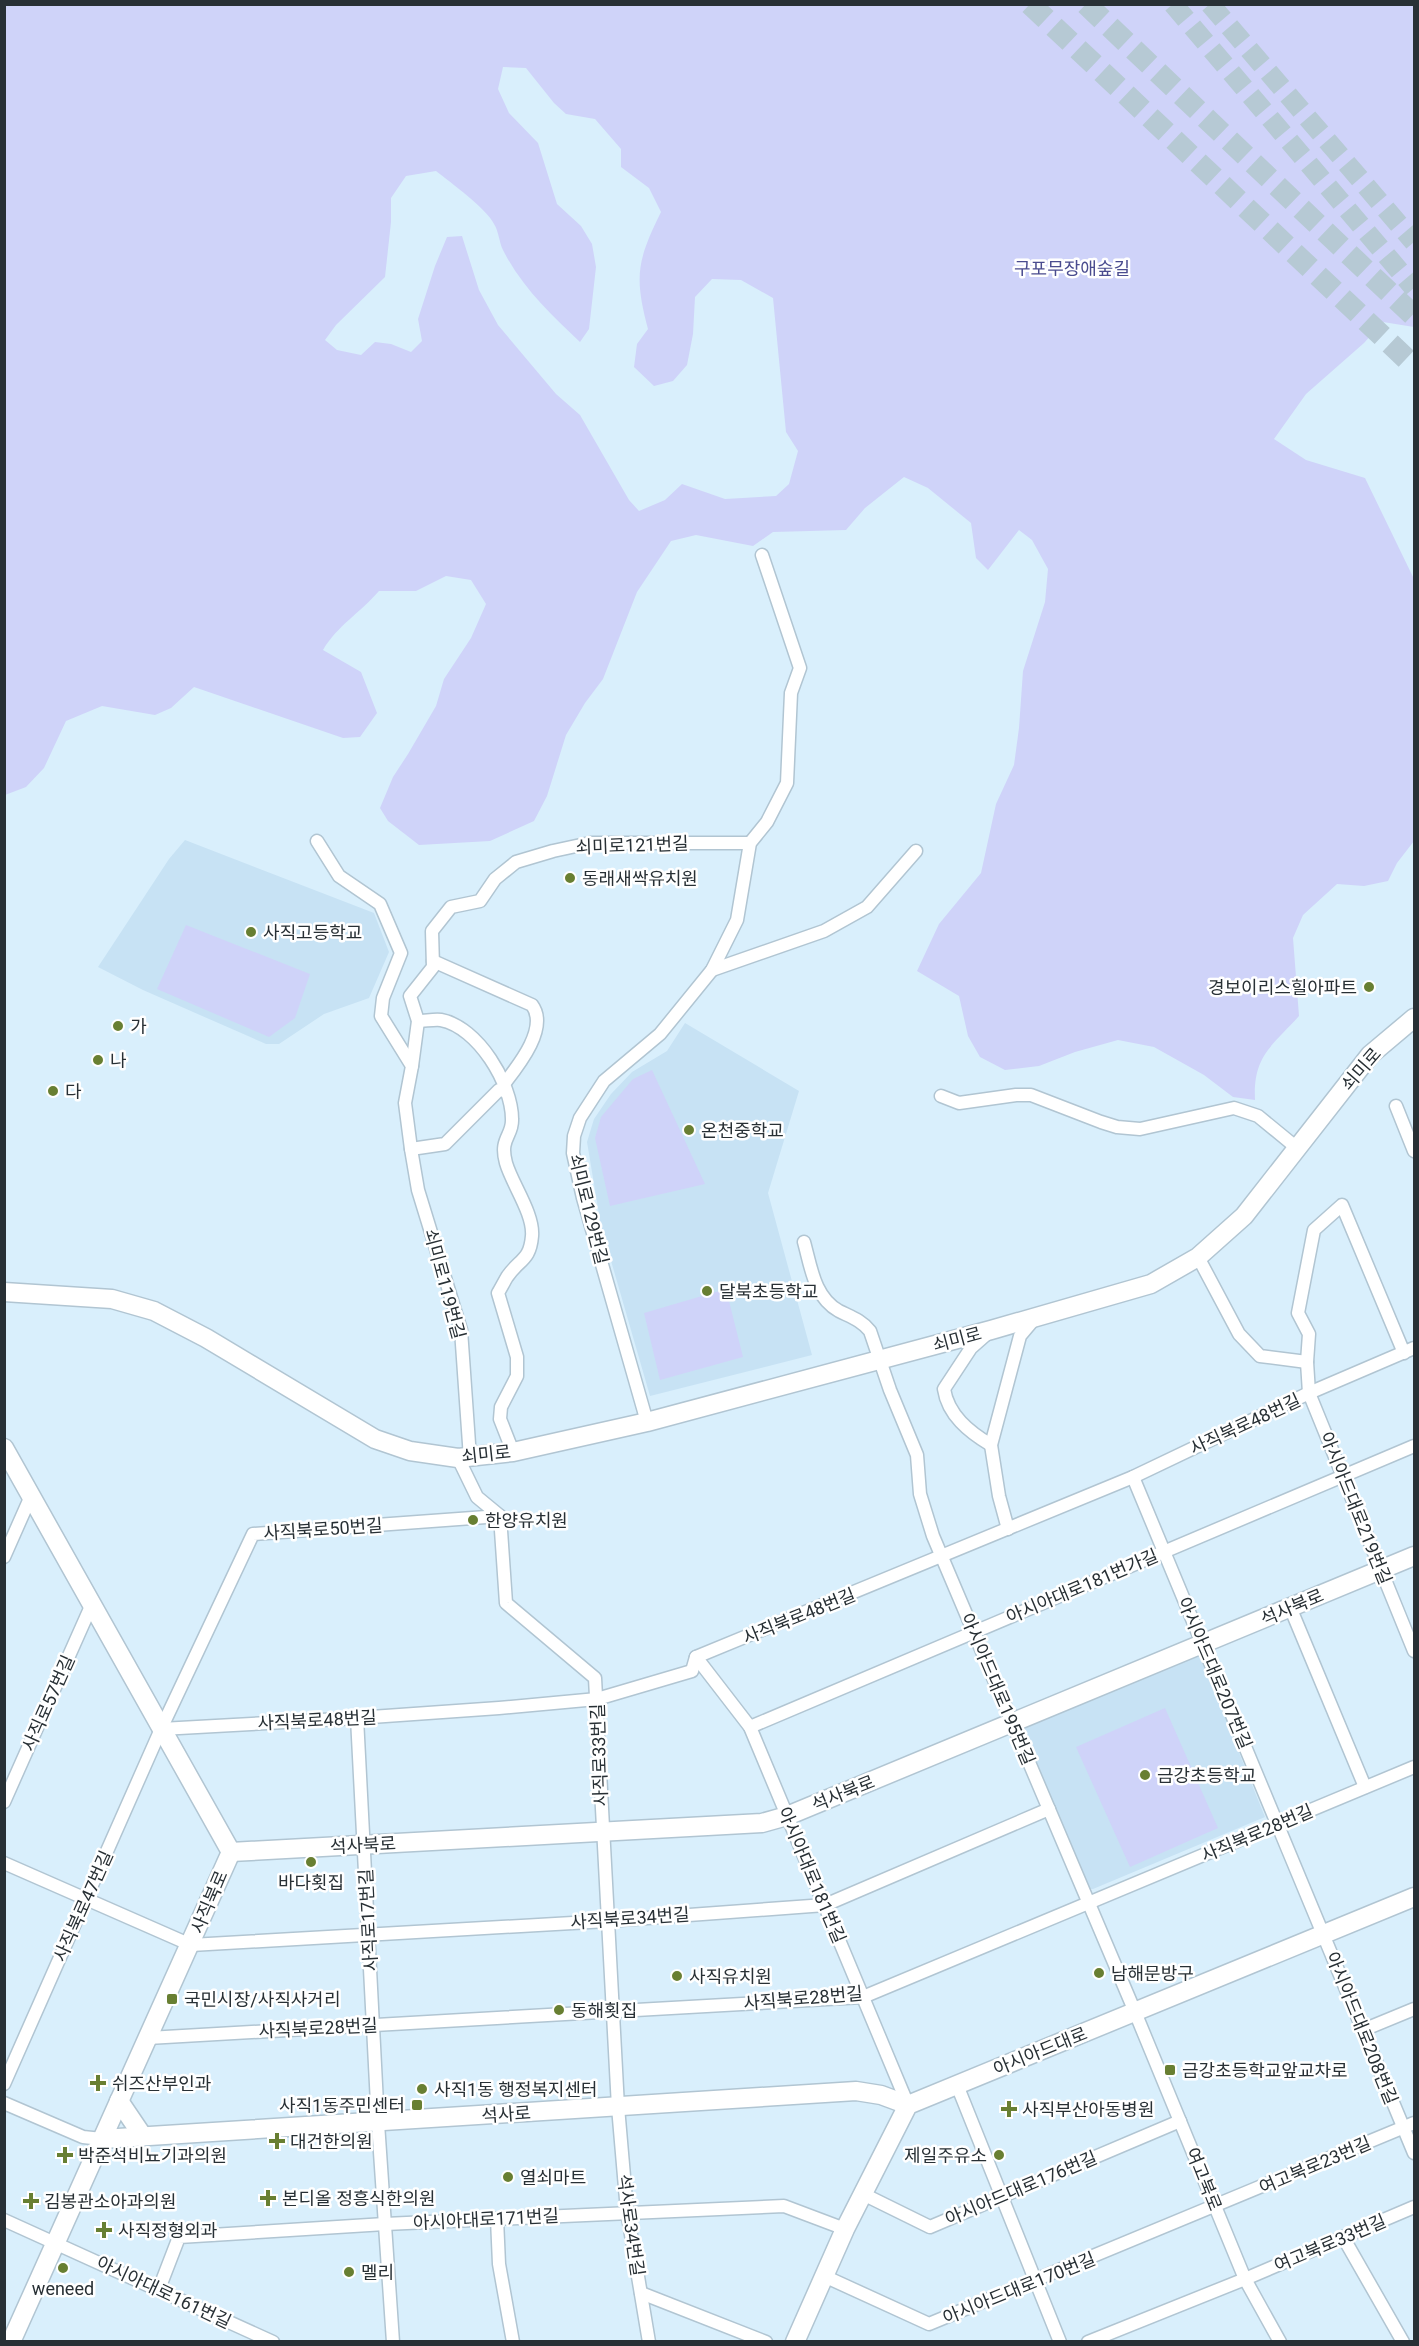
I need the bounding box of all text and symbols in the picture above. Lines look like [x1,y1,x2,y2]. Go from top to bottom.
park label: 구포무장애숲길 [1014,258,1130,279]
street label: 쇠미로121번길 [575,833,689,857]
place label: 동래새싹유치원 [582,868,698,889]
marker: 동래새싹유치원 [563,871,577,885]
place label: 사직고등학교 [263,922,362,943]
marker: 사직고등학교 [244,925,258,939]
place label: 경보이리스힐아파트 [1208,977,1357,998]
marker: 경보이리스힐아파트 [1362,980,1376,994]
place label: 가 [130,1016,147,1037]
marker: 가 [111,1019,125,1033]
street label: 쇠미로 [1337,1043,1385,1095]
place label: 나 [110,1050,127,1071]
marker: 나 [91,1053,105,1067]
place label: 다 [65,1081,82,1102]
marker: 다 [46,1084,60,1098]
place label: 온천중학교 [701,1120,784,1141]
marker: 온천중학교 [682,1123,696,1137]
street label: 쇠미로129번길 [565,1152,613,1266]
street label: 쇠미로119번길 [420,1227,470,1341]
place label: 달북초등학교 [719,1281,818,1302]
marker: 달북초등학교 [700,1284,714,1298]
street label: 쇠미로 [930,1322,984,1356]
street label: 사직북로48번길 [1186,1389,1304,1459]
street label: 아시아드대로219번길 [1316,1429,1396,1587]
street label: 쇠미로 [460,1441,512,1467]
place label: 한양유치원 [485,1510,568,1531]
marker: 한양유치원 [466,1513,480,1527]
street label: 사직북로50번길 [263,1514,383,1544]
street label: 아시아대로181번가길 [1003,1545,1161,1627]
street label: 사직북로48번길 [740,1584,858,1648]
street label: 석사북로 [1257,1584,1327,1630]
street label: 아시아드대로207번길 [1174,1594,1256,1752]
street label: 아시아드대로195번길 [957,1610,1039,1768]
street label: 사직로57번길 [17,1652,79,1754]
street label: 사직로33번길 [587,1703,611,1807]
street label: 사직북로48번길 [257,1706,377,1734]
place label: 금강초등학교 [1157,1765,1256,1786]
marker: 금강초등학교 [1138,1768,1152,1782]
street label: 석사북로 [808,1771,878,1815]
street label: 사직북로28번길 [1198,1800,1316,1866]
street label: 아시아대로181번길 [774,1804,850,1946]
street label: 석사북로 [329,1833,397,1857]
street label: 사직북로47번길 [49,1847,117,1965]
marker: 바다횟집 [304,1855,318,1869]
street label: 사직북로 [186,1867,232,1937]
street label: 사직로17번길 [355,1868,381,1972]
place label: 바다횟집 [278,1872,344,1893]
street label: 사직북로34번길 [570,1903,690,1933]
street label: 아시아드대로208번길 [1322,1949,1402,2107]
place label: 남해문방구 [1111,1963,1194,1984]
place label: 사직유치원 [689,1966,772,1987]
marker: 남해문방구 [1092,1966,1106,1980]
marker: 사직유치원 [670,1969,684,1983]
street label: 사직북로28번길 [743,1982,863,2014]
place label: 국민시장/사직사거리 [184,1989,340,2010]
marker: 국민시장/사직사거리 [165,1992,179,2006]
place label: 동해횟집 [571,2000,637,2021]
marker: 동해횟집 [552,2003,566,2017]
street label: 사직북로28번길 [258,2014,378,2042]
street label: 아시아드대로 [990,2023,1090,2079]
place label: 금강초등학교앞교차로 [1182,2060,1348,2081]
marker: 금강초등학교앞교차로 [1163,2063,1177,2077]
place label: 쉬즈산부인과 [112,2073,212,2094]
marker: 쉬즈산부인과 [89,2074,107,2092]
place label: 사직1동 행정복지센터 [434,2079,598,2100]
marker: 사직1동 행정복지센터 [415,2082,429,2096]
place label: 사직1동주민센터 [279,2095,405,2116]
marker: 사직1동주민센터 [410,2098,424,2112]
place label: 사직부산아동병원 [1022,2099,1154,2120]
marker: 사직부산아동병원 [1000,2100,1018,2118]
street label: 석사로 [480,2102,532,2126]
place label: 대건한의원 [290,2131,373,2152]
marker: 대건한의원 [268,2132,286,2150]
street label: 여고북로23번길 [1256,2132,1374,2198]
street label: 여고북로 [1182,2144,1226,2214]
place label: 박준석비뇨기과의원 [78,2145,227,2166]
place label: 제일주유소 [904,2145,987,2166]
marker: 박준석비뇨기과의원 [56,2146,74,2164]
street label: 아시아드대로176번길 [942,2147,1100,2229]
marker: 제일주유소 [992,2148,1006,2162]
place label: 열쇠마트 [520,2167,586,2188]
marker: 열쇠마트 [501,2170,515,2184]
street label: 석사로34번길 [613,2173,649,2277]
place label: 본디올 정흥식한의원 [282,2188,436,2209]
marker: 본디올 정흥식한의원 [259,2189,277,2207]
place label: 김봉관소아과의원 [44,2191,176,2212]
marker: 김봉관소아과의원 [22,2192,40,2210]
street label: 아시아대로171번길 [412,2205,560,2233]
street label: 여고북로33번길 [1271,2210,1389,2276]
place label: 사직정형외과 [118,2220,218,2241]
marker: 사직정형외과 [95,2221,113,2239]
street label: 아시아드대로170번길 [940,2248,1098,2328]
street label: 아시아대로161번길 [93,2252,235,2332]
marker: weneed [56,2261,70,2275]
place label: 멜리 [361,2262,394,2283]
marker: 멜리 [342,2265,356,2279]
place label: weneed [32,2278,94,2299]

